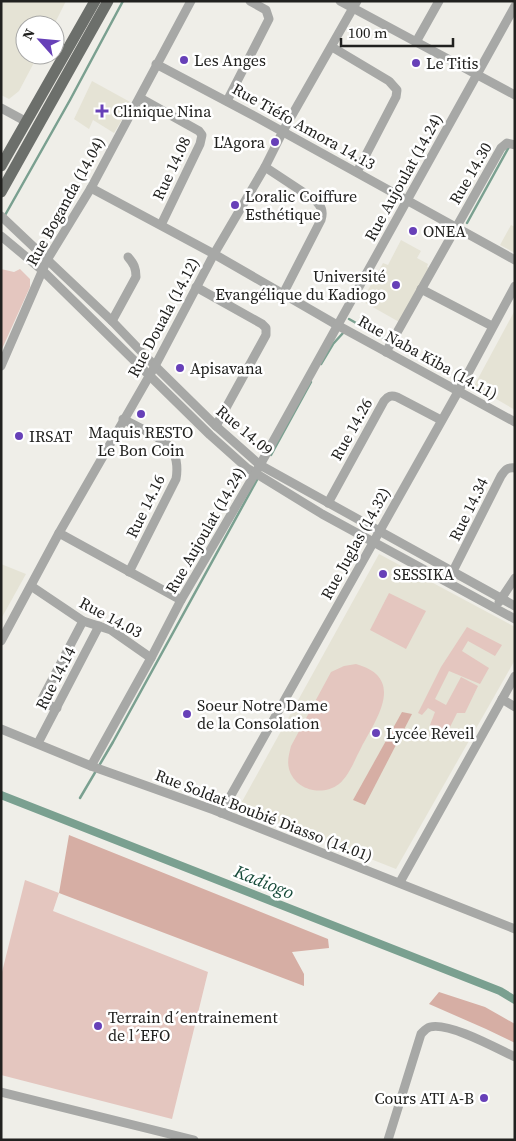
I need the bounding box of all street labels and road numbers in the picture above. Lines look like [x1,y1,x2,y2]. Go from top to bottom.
street label: Rue Tiéfo Amora 14.13 [229,77,379,175]
street label: Rue Aujoulat (14.24) [359,109,447,245]
street label: Rue 14.08 [147,132,195,204]
street label: Rue Boganda (14.04) [20,133,110,269]
street label: Rue 14.30 [443,138,497,208]
street label: Rue Douala (14.12) [122,253,204,381]
street label: Rue Naba Kiba (14.11) [354,309,502,405]
street label: Rue 14.26 [325,394,377,464]
street label: Rue 14.09 [212,400,278,460]
street label: Rue Aujoulat (14.24) [160,463,250,597]
street label: Rue 14.16 [120,471,170,541]
street label: Rue 14.34 [443,474,493,544]
street label: Rue Juglas (14.32) [315,483,395,603]
street label: Rue 14.03 [76,591,146,643]
street label: Rue 14.14 [30,643,80,713]
street label: Rue Soldat Boubié Diasso (14.01) [152,763,376,867]

